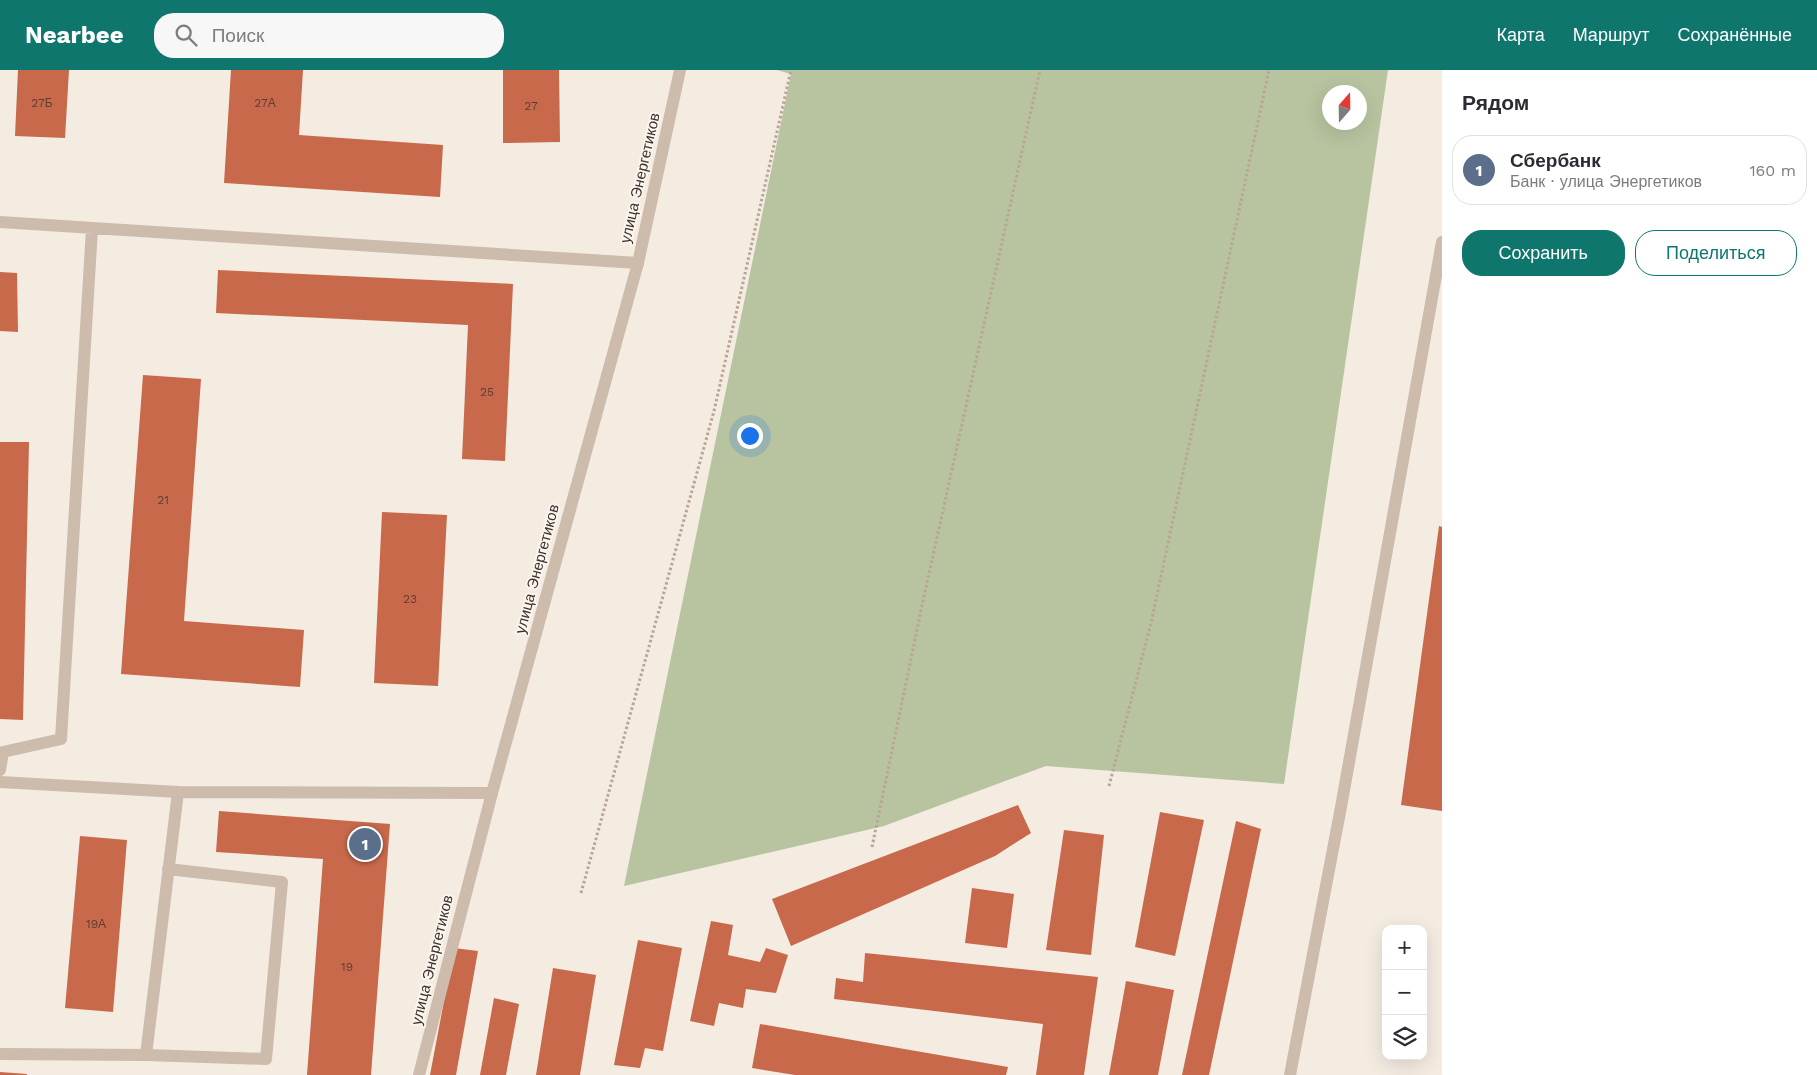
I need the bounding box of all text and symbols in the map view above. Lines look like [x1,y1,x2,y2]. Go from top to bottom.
search box [154,13,504,58]
text: Nearbee [25,21,124,49]
icon: search [172,21,200,49]
text: Поиск [212,24,264,47]
text: Карта [1497,24,1545,45]
text: Маршрут [1573,24,1649,45]
text: Сохранённые [1677,24,1792,45]
north arrow [1322,85,1367,130]
text: Рядом [1462,90,1529,115]
house number: 27Б [31,96,53,110]
house number: 27А [254,96,276,110]
house number: 27 [524,99,538,113]
street label: улица Энергетиков [616,111,664,245]
text: Сбербанк [1510,149,1601,172]
text: 1 [1476,161,1482,180]
text: 160 m [1749,161,1796,180]
text: Банк · улица Энергетиков [1510,172,1702,191]
button: Сохранить [1462,230,1625,276]
button: Поделиться [1635,230,1797,276]
house number: 25 [480,385,494,399]
your location [737,423,763,449]
house number: 21 [157,493,169,507]
street label: улица Энергетиков [511,502,563,636]
house number: 23 [403,592,417,606]
pin: 1 [349,825,381,863]
street label: улица Энергетиков [407,893,457,1027]
house number: 19А [86,917,106,931]
map controls [1382,925,1427,1060]
button: + [1382,925,1427,970]
house number: 19 [341,960,353,974]
button: − [1382,970,1427,1015]
button: layers [1382,1015,1427,1060]

